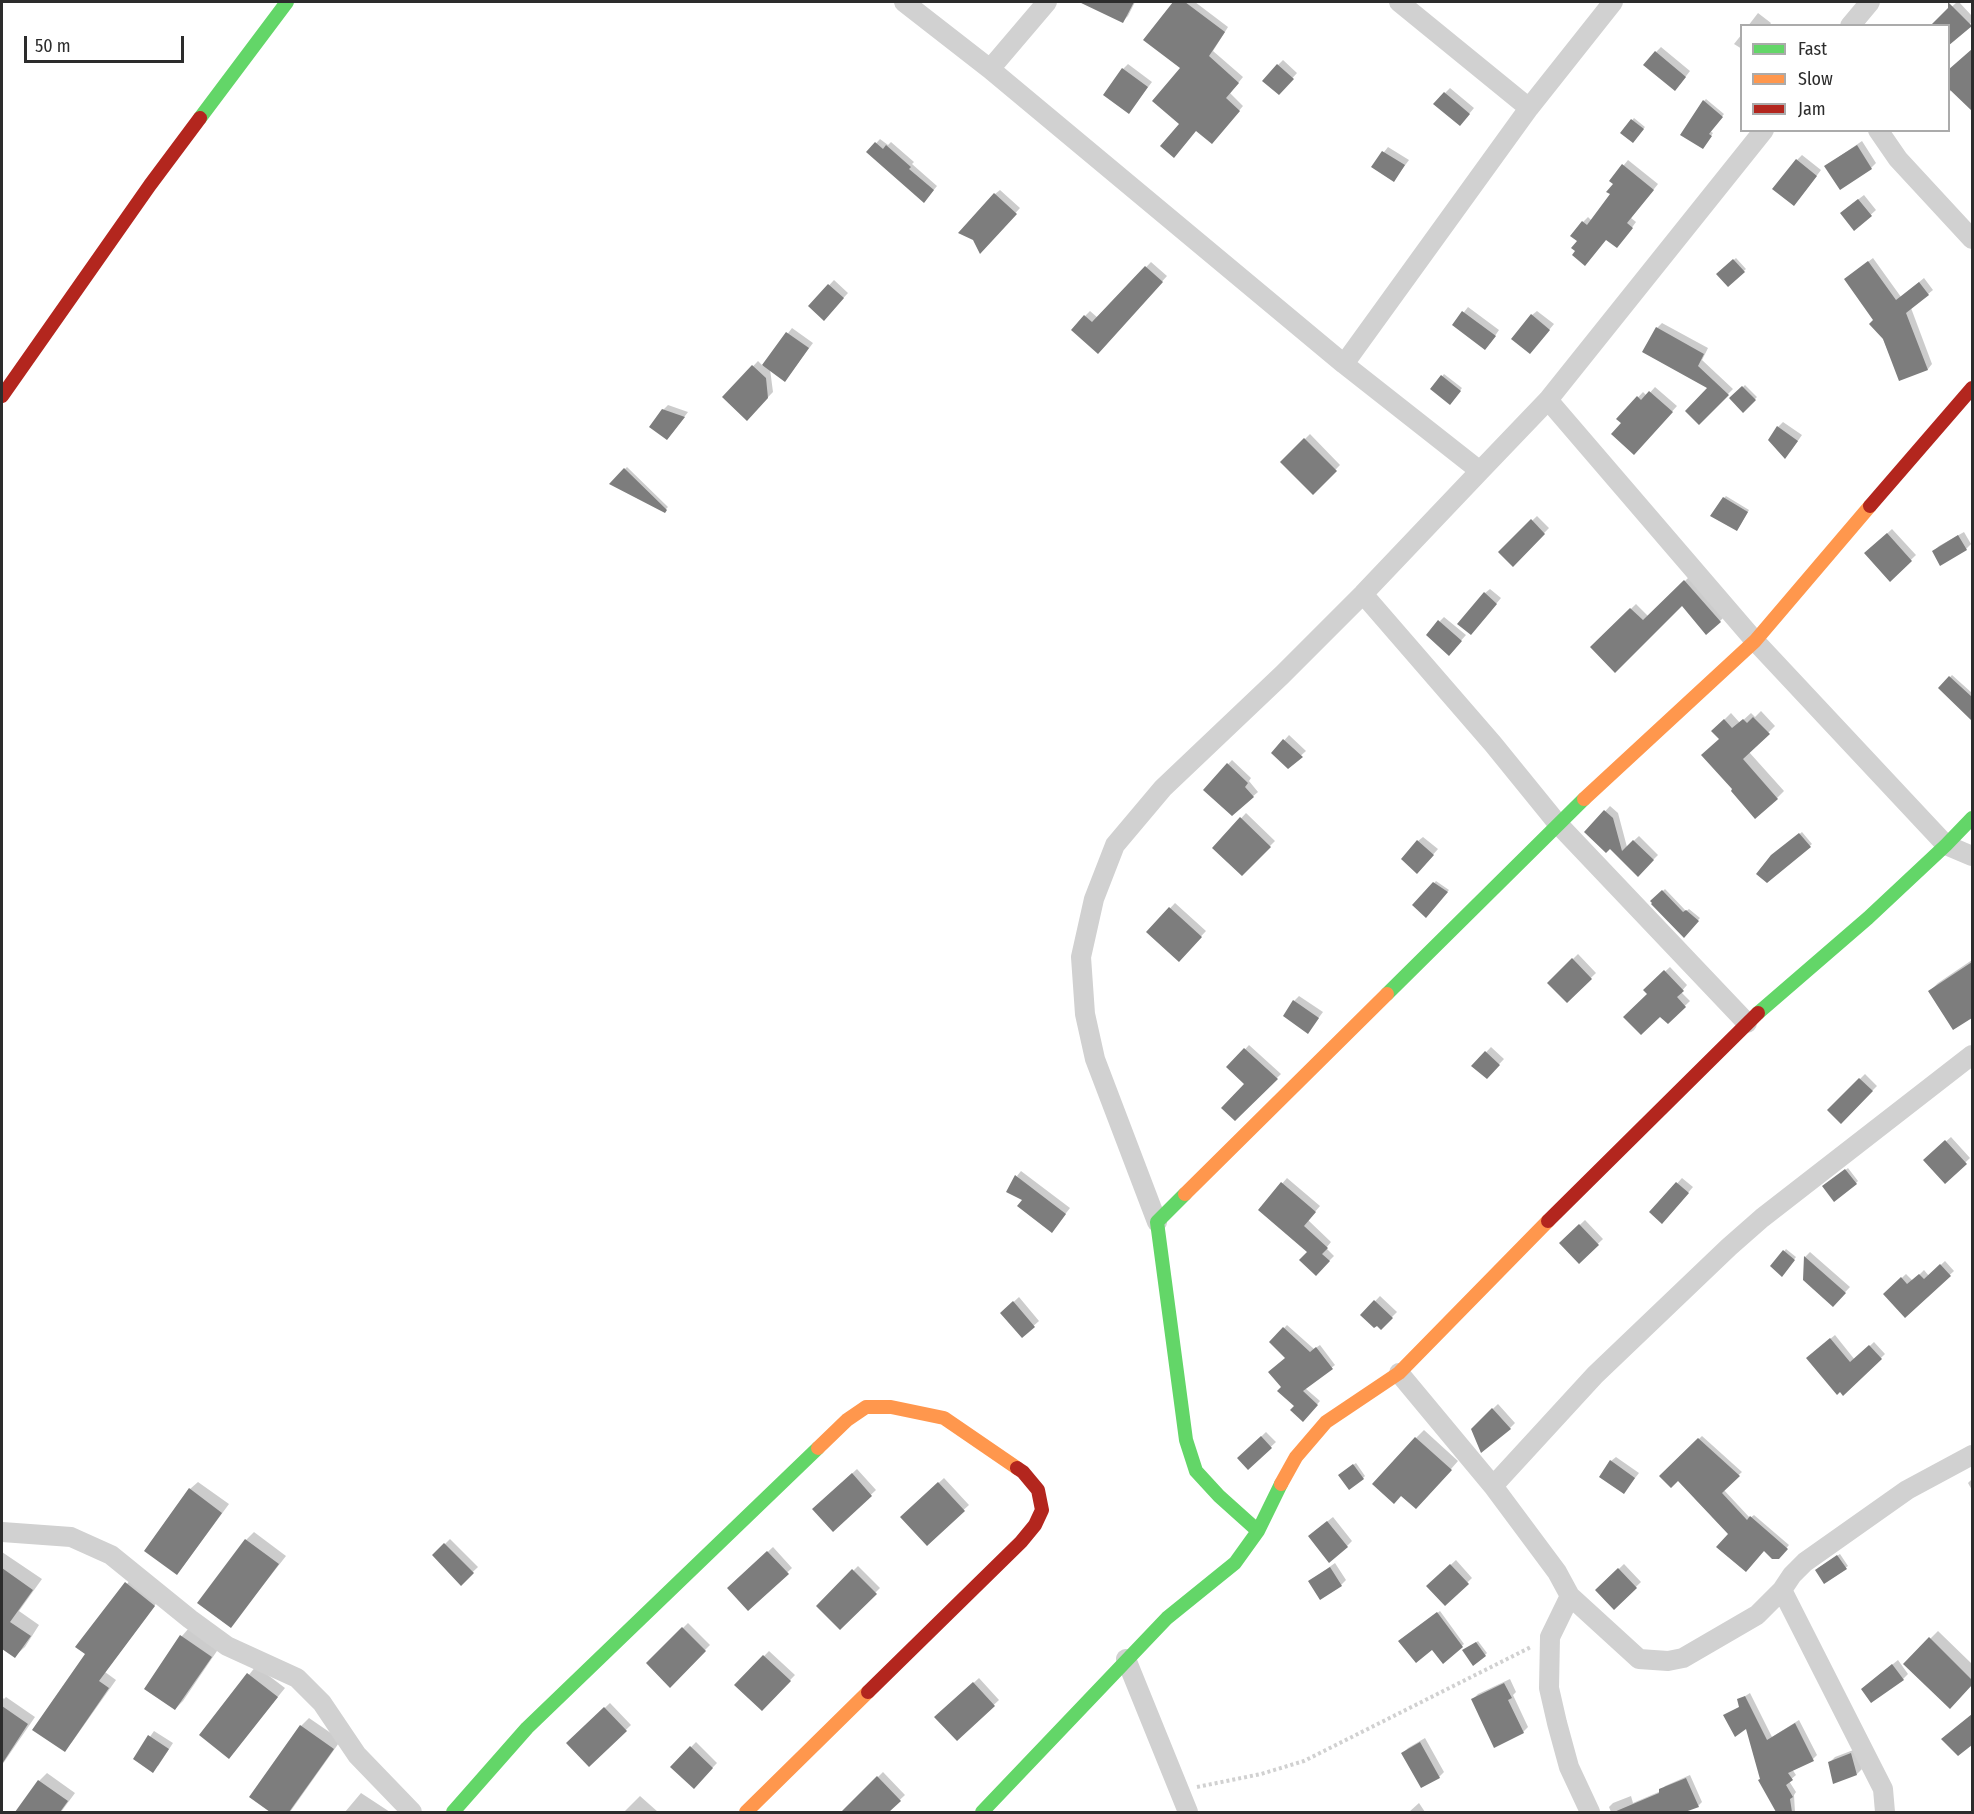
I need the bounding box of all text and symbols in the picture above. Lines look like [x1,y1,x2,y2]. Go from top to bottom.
scale bar [27,24,188,62]
legend [1740,24,1950,132]
text: 50 m [35,35,71,57]
text: Fast [1798,38,1827,60]
text: Slow [1798,68,1833,90]
text: Jam [1798,98,1826,120]

